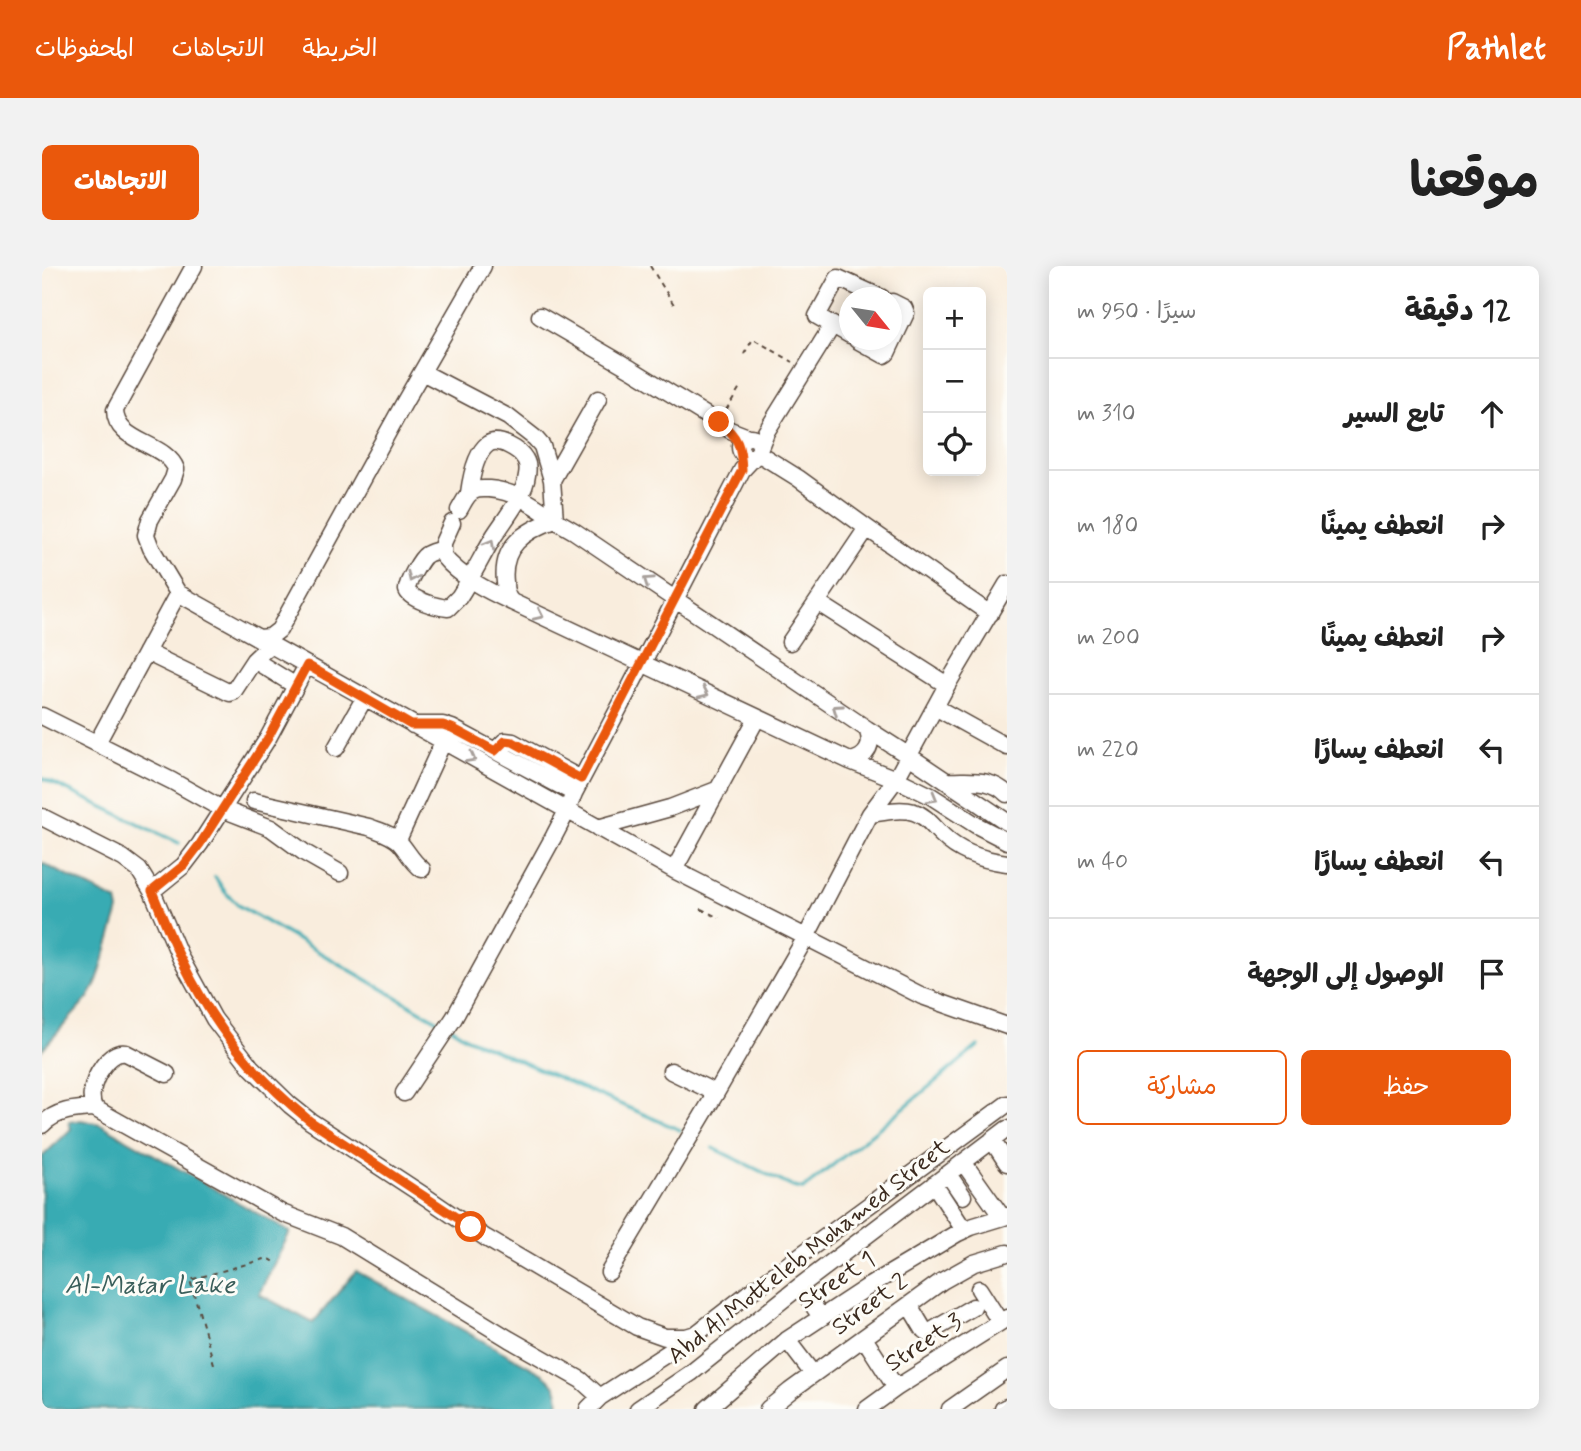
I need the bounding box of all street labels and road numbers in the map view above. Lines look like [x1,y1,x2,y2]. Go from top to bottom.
street label: Abd Al Motteleb Mohamed Street [662,1132,956,1372]
street label: Street 1 [793,1245,881,1317]
street label: Street 2 [826,1267,914,1343]
street label: Street 3 [879,1306,969,1379]

